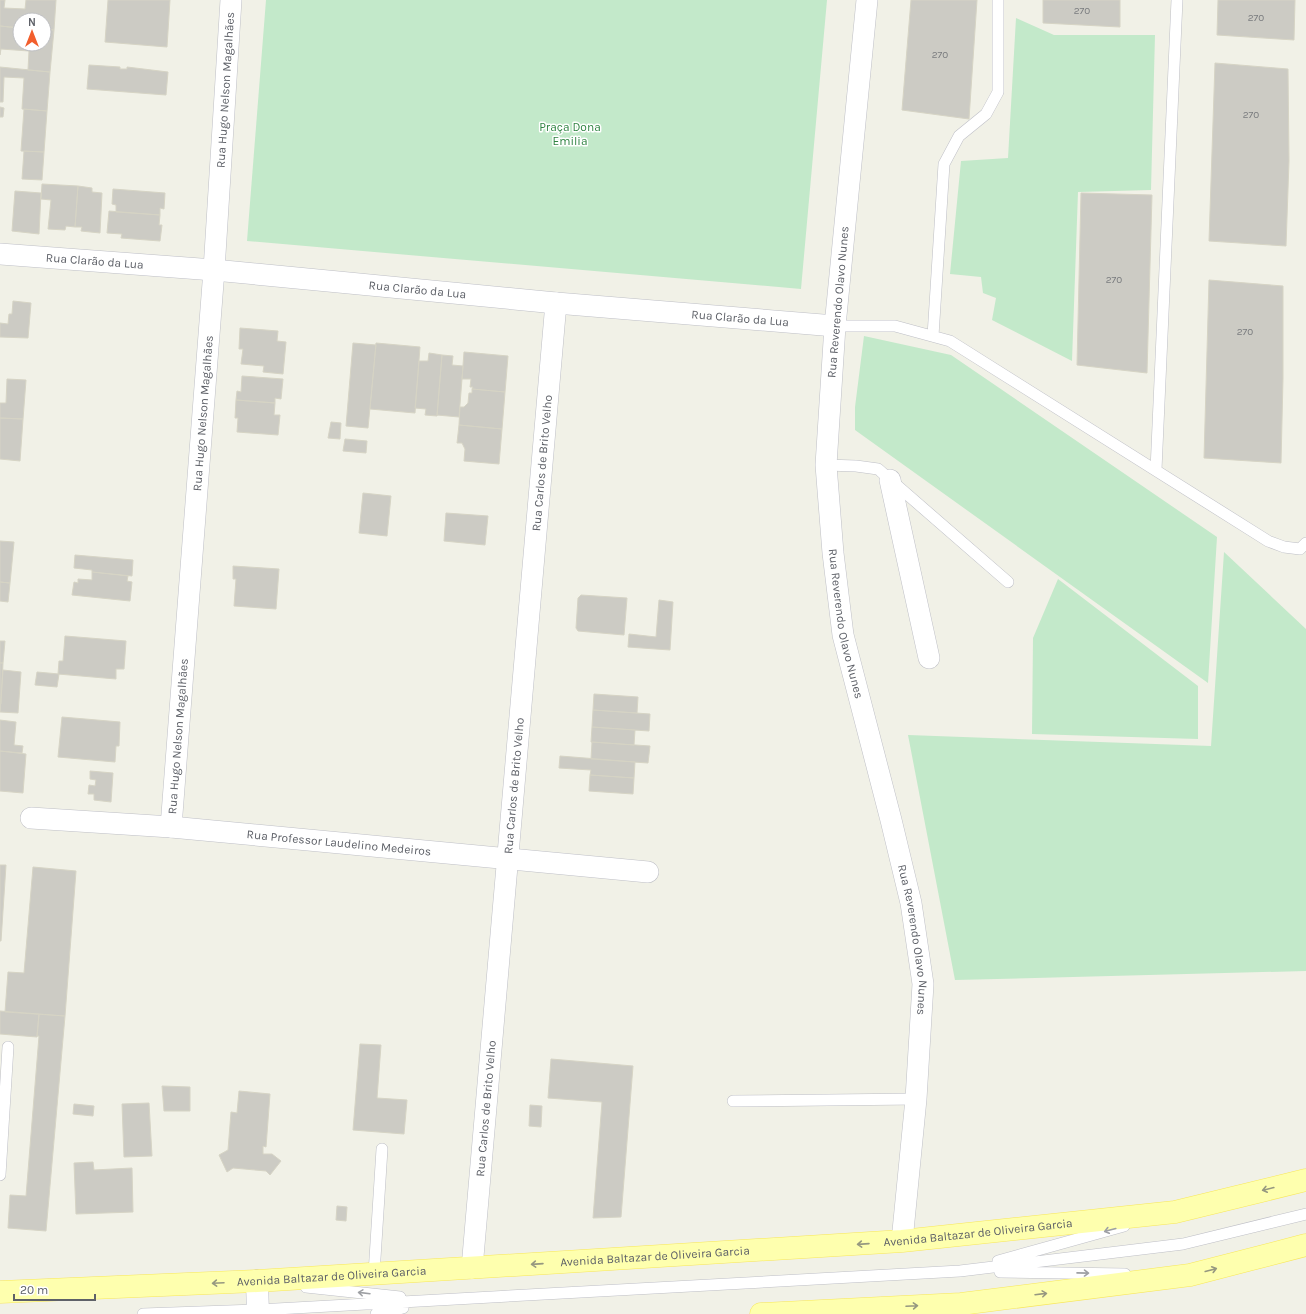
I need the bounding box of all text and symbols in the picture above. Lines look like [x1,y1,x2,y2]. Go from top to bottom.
house number: 270 [1074,5,1090,17]
north arrow [12,12,52,52]
street label: Rua Hugo Nelson Magalhães [213,12,237,168]
house number: 270 [1248,12,1264,24]
text: N [28,16,36,29]
house number: 270 [932,49,948,61]
house number: 270 [1243,109,1259,121]
park label: Praça Dona Emilia [539,120,601,148]
street label: Rua Reverendo Olavo Nunes [824,225,852,379]
street label: Rua Clarão da Lua [45,250,144,272]
house number: 270 [1106,274,1122,286]
street label: Rua Clarão da Lua [368,278,467,301]
street label: Rua Clarão da Lua [691,307,790,329]
house number: 270 [1237,326,1253,338]
street label: Rua Hugo Nelson Magalhães [190,335,216,492]
street label: Rua Carlos de Brito Velho [529,394,555,532]
street label: Rua Reverendo Olavo Nunes [826,548,866,700]
street label: Rua Hugo Nelson Magalhães [165,658,191,815]
street label: Rua Carlos de Brito Velho [501,717,527,855]
street label: Rua Professor Laudelino Medeiros [246,827,432,859]
street label: Rua Reverendo Olavo Nunes [895,863,930,1016]
street label: Rua Carlos de Brito Velho [473,1040,499,1177]
one-way arrow [1262,1186,1275,1194]
street label: Avenida Baltazar de Oliveira Garcia [883,1216,1073,1249]
one-way arrow [1104,1227,1117,1234]
one-way arrow [856,1240,869,1247]
street label: Avenida Baltazar de Oliveira Garcia [560,1243,750,1269]
one-way arrow [531,1260,544,1267]
street label: Avenida Baltazar de Oliveira Garcia [237,1264,427,1289]
one-way arrow [1204,1266,1217,1273]
one-way arrow [1076,1270,1089,1277]
scale bar [14,1276,95,1302]
one-way arrow [212,1279,225,1286]
text: 20 m [20,1283,48,1297]
one-way arrow [358,1289,371,1297]
one-way arrow [1034,1290,1047,1298]
one-way arrow [905,1303,918,1310]

